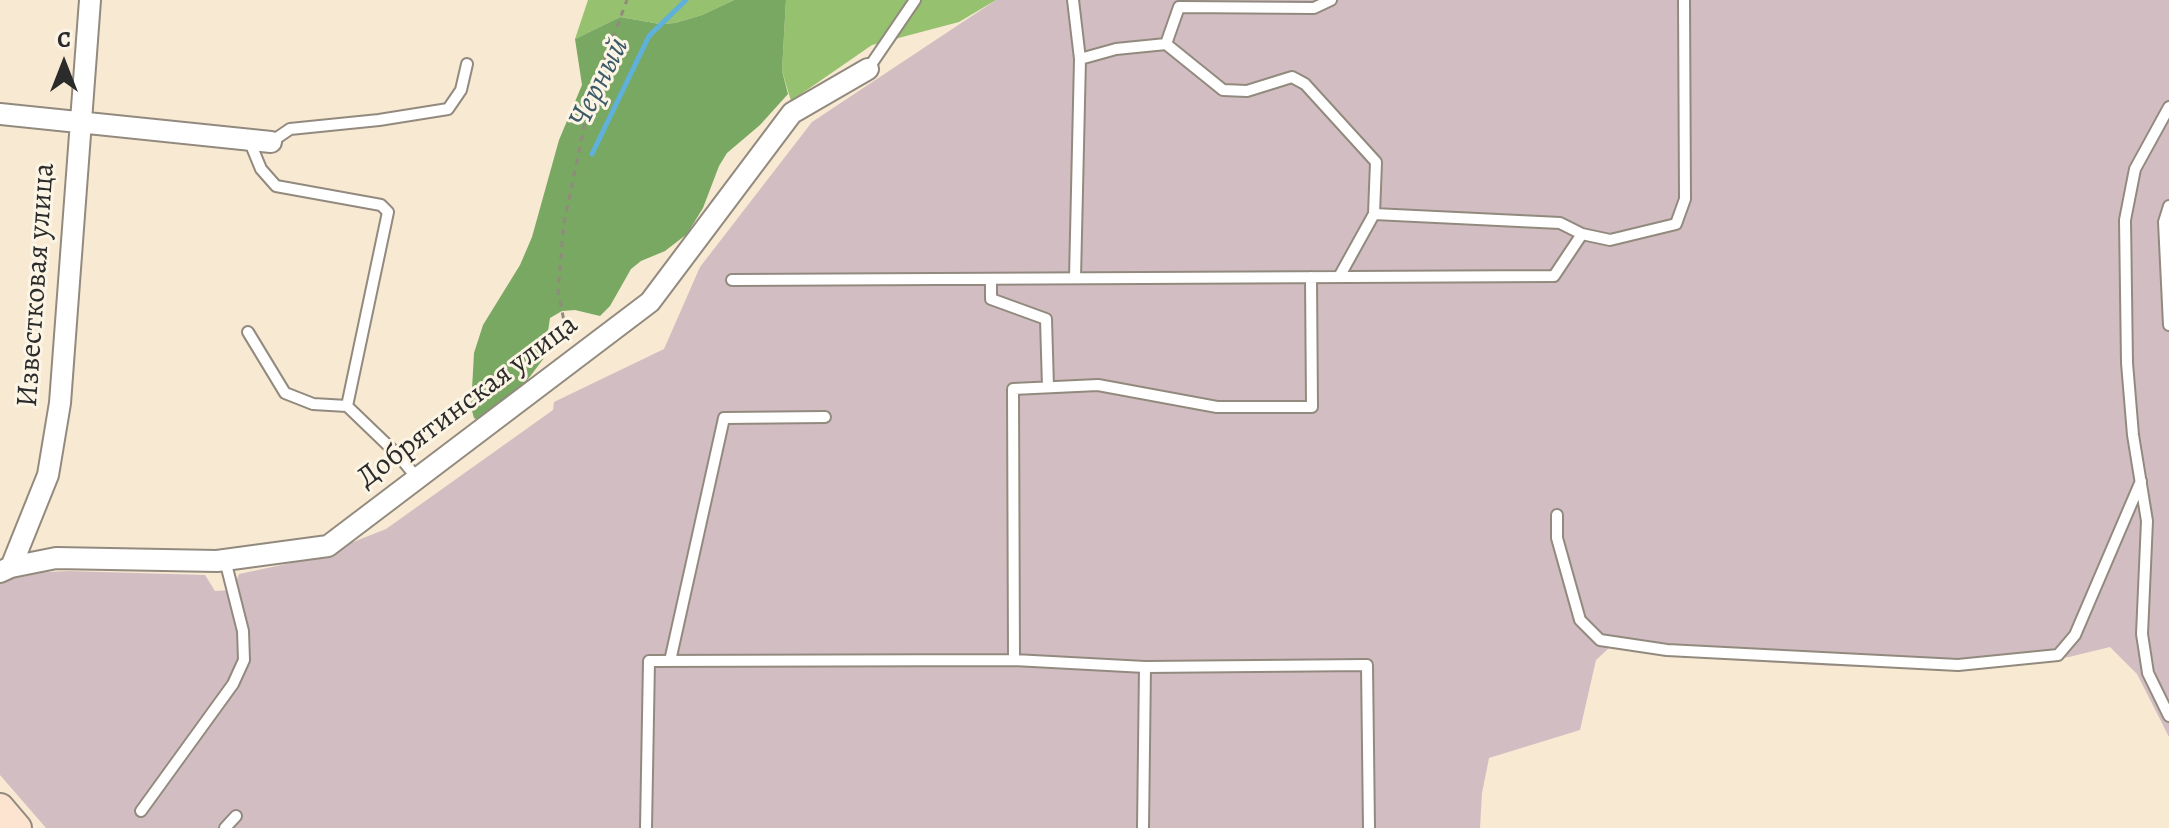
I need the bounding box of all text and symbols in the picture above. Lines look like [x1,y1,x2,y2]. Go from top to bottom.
north arrow [24,24,104,104]
text: С [57,25,71,55]
water label: Черный [562,31,638,135]
street label: Известковая улица [11,162,63,408]
street label: Добрятинская улица [351,307,585,497]

